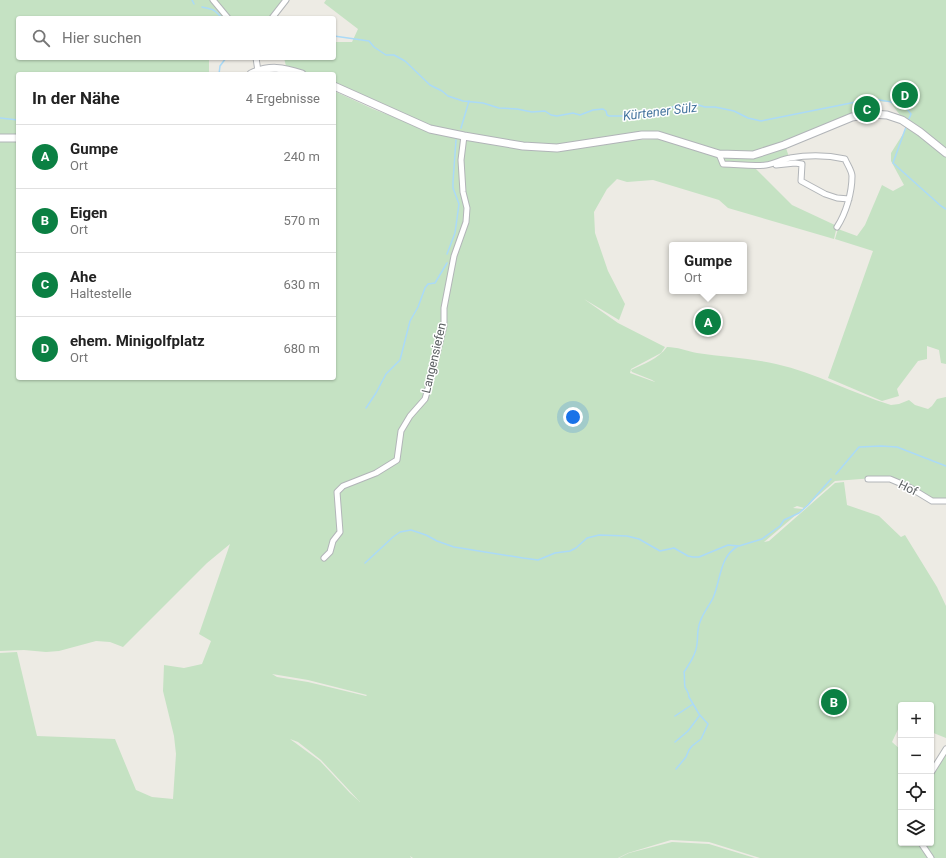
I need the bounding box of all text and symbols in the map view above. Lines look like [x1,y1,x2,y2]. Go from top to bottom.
search box [16,16,336,60]
icon: search [30,27,52,49]
text: Hier suchen [62,29,141,47]
pin: D [892,80,918,110]
text: In der Nähe [32,88,120,108]
text: 4 Ergebnisse [246,91,320,106]
pin: C [854,94,880,124]
water label: Kürtener Sülz [622,99,699,124]
text: Gumpe [70,140,118,158]
text: A [41,149,49,164]
text: 240 m [283,149,320,164]
text: Ort [70,158,88,173]
text: Eigen [70,204,108,222]
text: B [41,213,49,228]
text: 570 m [283,213,320,228]
text: Ort [70,222,88,237]
popup [669,242,747,294]
text: Gumpe [684,252,732,270]
text: Ahe [70,268,97,286]
text: Ort [684,270,702,285]
text: C [41,277,49,292]
text: 630 m [283,277,320,292]
text: Haltestelle [70,286,132,301]
pin: A [695,307,721,337]
street label: Langensiefen [419,321,449,395]
text: ehem. Minigolfplatz [70,332,205,350]
text: D [41,341,49,356]
text: 680 m [283,341,320,356]
text: Ort [70,350,88,365]
your location [563,407,583,427]
street label: Hof [896,477,921,499]
pin: B [821,687,847,717]
map controls [898,702,934,846]
button: + [898,702,934,738]
button: − [898,738,934,774]
button: locate [898,774,934,810]
button: layers [898,810,934,846]

